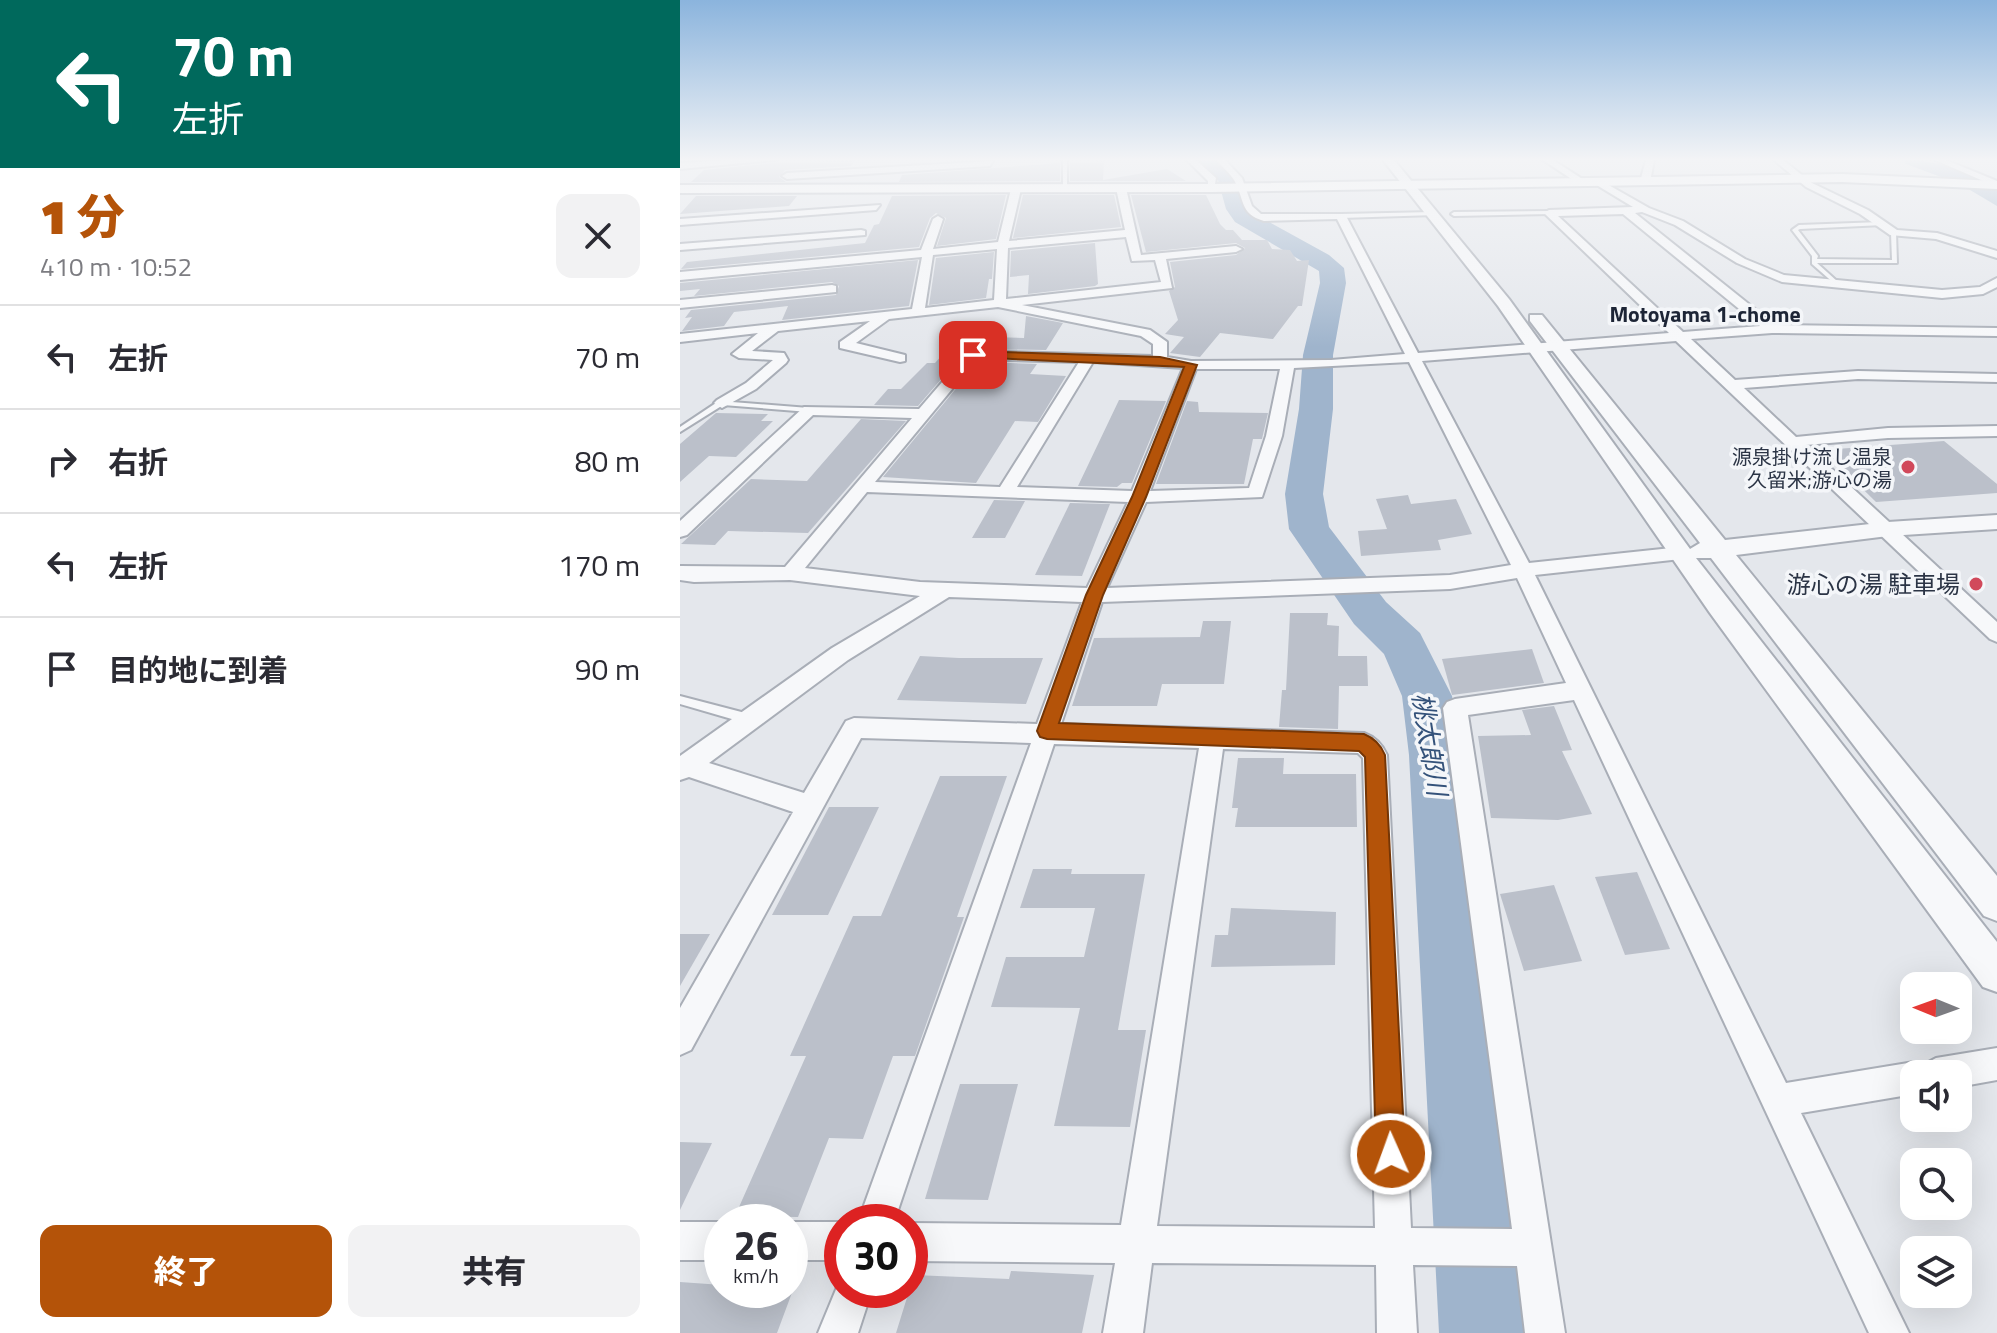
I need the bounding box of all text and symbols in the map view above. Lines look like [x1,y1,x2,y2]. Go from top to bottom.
text: 70 m [172,13,294,98]
icon: left [40,32,144,136]
text: 左折 [172,91,244,146]
text: 1 分 [40,180,125,253]
button: close [556,194,640,278]
text: 410 m · 10:52 [40,247,192,286]
district label: Motoyama 1-chome [1609,297,1801,331]
pin [939,321,1007,389]
icon: arrive [951,333,995,377]
text: 70 m [575,334,640,380]
icon: left [40,335,84,379]
text: 左折 [108,335,168,381]
text: 80 m [575,438,640,484]
icon: right [40,439,84,483]
text: 右折 [108,439,168,485]
place label: 源泉掛け流し温泉 久留米;游心の湯 [1732,441,1892,495]
marker: 源泉掛け流し温泉 久留米;游心の湯 [1899,458,1917,476]
text: 170 m [558,542,640,588]
icon: left [40,543,84,587]
text: 左折 [108,543,168,589]
place label: 游心の湯 駐車場 [1787,566,1960,602]
marker: 游心の湯 駐車場 [1967,575,1985,593]
text: 90 m [575,646,640,692]
icon: arrive [40,647,84,691]
text: 目的地に到着 [108,647,288,693]
water label: 桃太郎川 [1403,690,1458,801]
north arrow [1900,972,1972,1044]
map controls [1900,972,1972,1308]
button: sound [1900,1060,1972,1132]
position arrow [1349,1112,1433,1196]
button: search [1900,1148,1972,1220]
speed limit sign: 30 [824,1204,928,1308]
text: 26 [734,1215,778,1276]
button: 終了 [40,1225,332,1317]
button: 共有 [348,1225,640,1317]
button: layers [1900,1236,1972,1308]
text: km/h [733,1260,779,1291]

